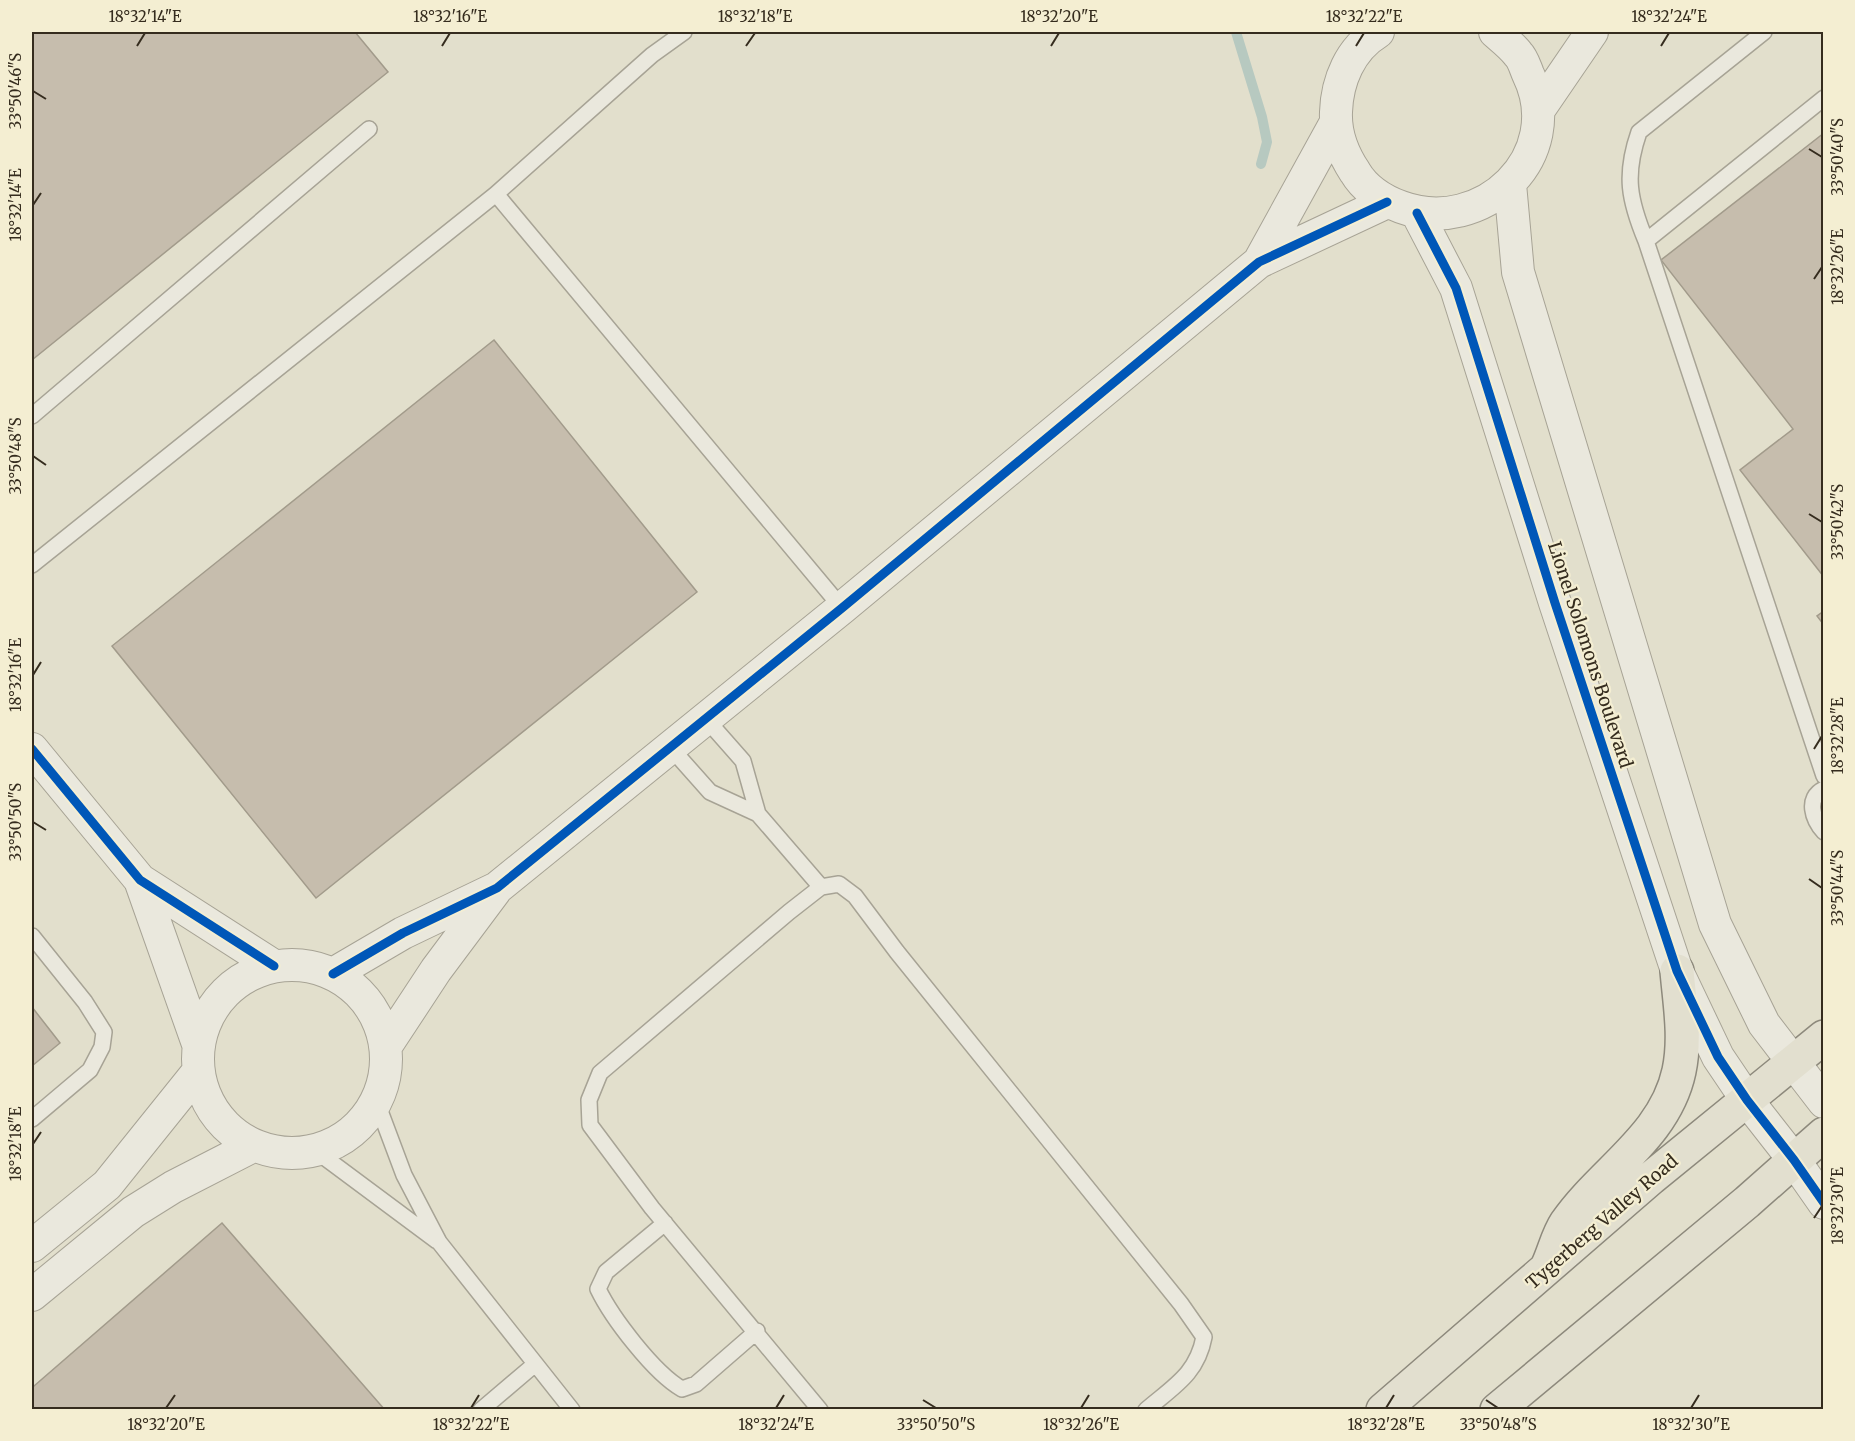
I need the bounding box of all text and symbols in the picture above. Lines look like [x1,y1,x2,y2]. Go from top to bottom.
text: 18°32'14"E [108,7,182,26]
text: 18°32'16"E [413,7,487,26]
text: 18°32'18"E [718,7,793,26]
text: 18°32'20"E [1020,7,1098,26]
text: 18°32'22"E [1326,7,1403,26]
text: 18°32'24"E [1631,7,1707,26]
text: 33°50'46"S [6,53,25,129]
text: 33°50'40"S [1828,118,1847,196]
text: 18°32'14"E [6,168,25,242]
text: 18°32'26"E [1828,228,1847,305]
text: 33°50'48"S [6,417,25,495]
text: 33°50'42"S [1828,484,1847,560]
street label: Lionel Solomons Boulevard [1543,539,1638,771]
text: 18°32'16"E [6,638,25,712]
text: 18°32'28"E [1828,697,1847,775]
text: 33°50'50"S [6,783,25,861]
text: 33°50'44"S [1828,850,1847,926]
text: 18°32'18"E [6,1106,25,1181]
street label: Tygerberg Valley Road [1521,1149,1683,1294]
text: 18°32'30"E [1828,1167,1847,1245]
text: 18°32'20"E [127,1415,205,1434]
text: 18°32'22"E [433,1415,510,1434]
text: 18°32'24"E [738,1415,814,1434]
text: 33°50'50"S [897,1415,975,1434]
text: 18°32'26"E [1043,1415,1120,1434]
text: 18°32'28"E [1347,1415,1425,1434]
text: 33°50'48"S [1459,1415,1537,1434]
text: 18°32'30"E [1652,1415,1730,1434]

